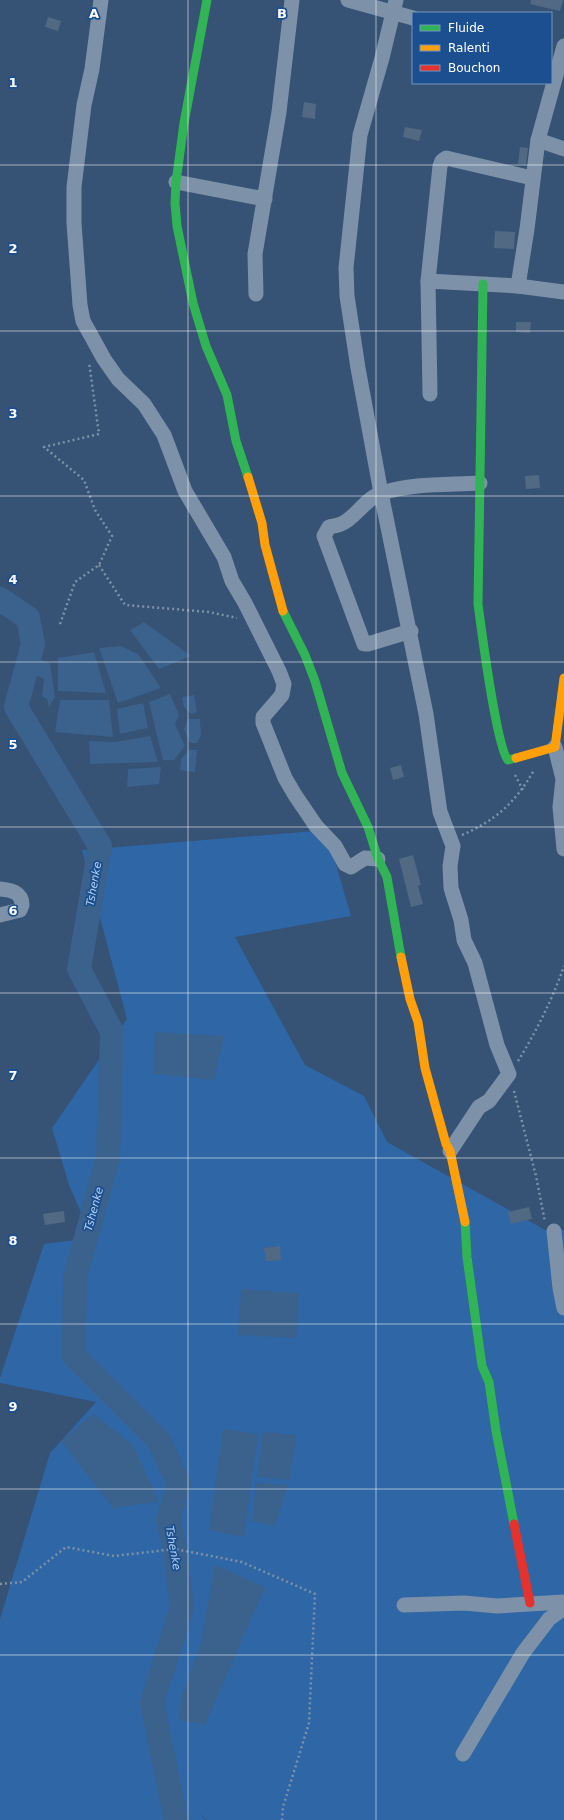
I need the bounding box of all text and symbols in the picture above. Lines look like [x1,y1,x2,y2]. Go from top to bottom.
text: A [89,6,99,21]
text: B [277,6,287,21]
legend [412,12,552,84]
text: Fluide [448,21,484,35]
text: Ralenti [448,41,490,55]
text: Bouchon [448,61,500,75]
text: 1 [8,75,18,90]
text: 2 [8,241,18,256]
text: 3 [8,406,18,421]
text: 4 [8,572,18,587]
text: 5 [8,737,18,752]
water label: Tshenke [84,860,104,907]
text: 6 [8,903,18,918]
text: 7 [8,1068,18,1083]
water label: Tshenke [82,1185,106,1232]
text: 8 [8,1233,18,1248]
text: 9 [8,1399,18,1414]
water label: Tshenke [163,1525,183,1572]

